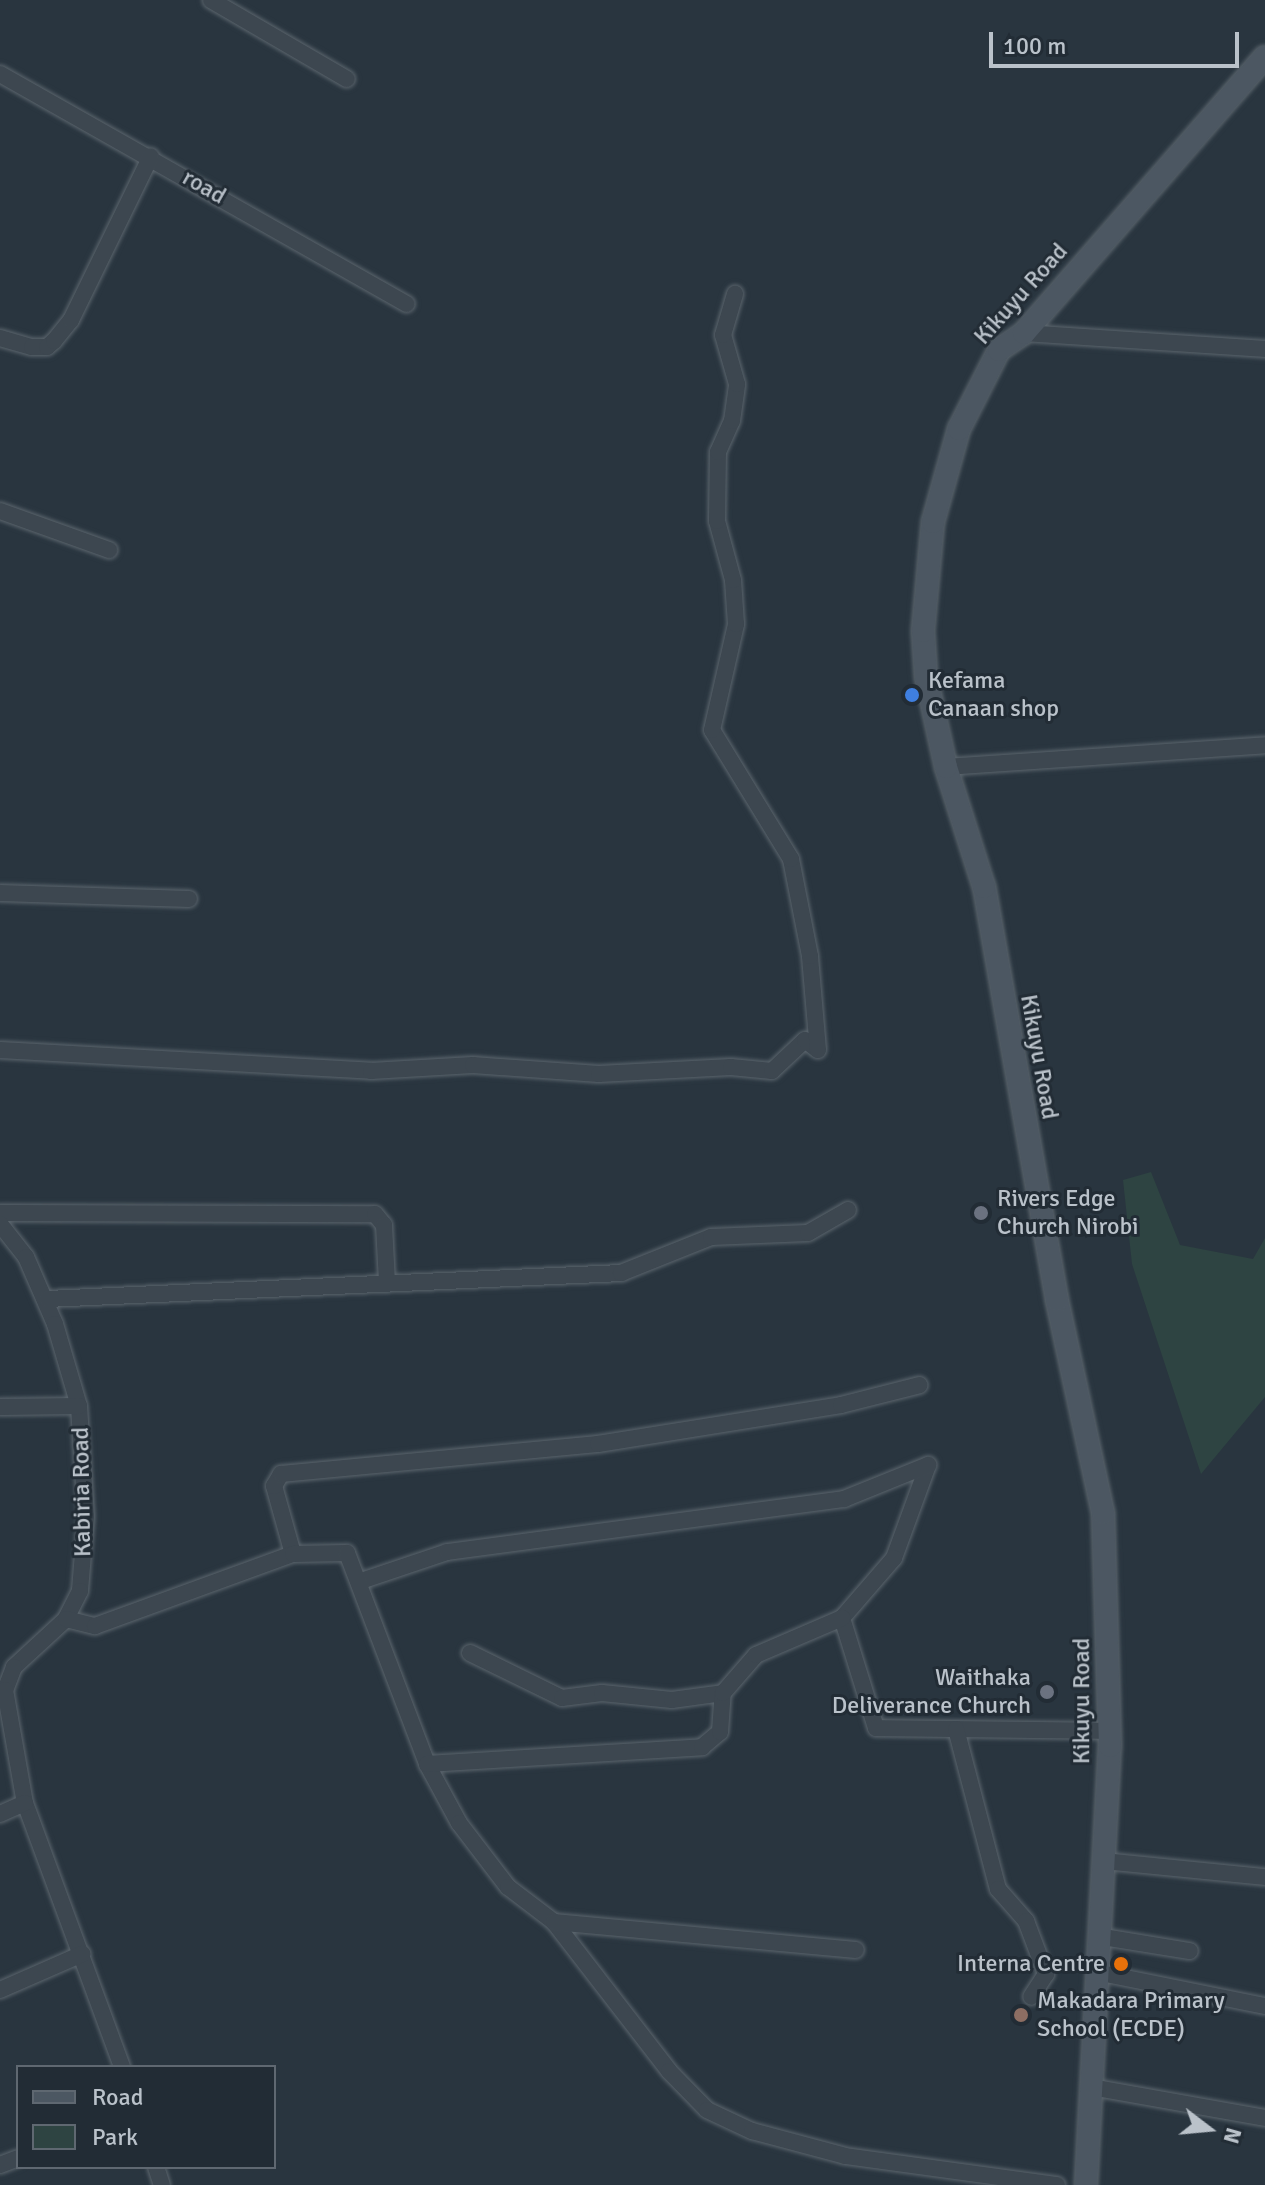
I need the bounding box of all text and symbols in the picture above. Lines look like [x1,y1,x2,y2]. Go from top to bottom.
scale bar [993,16,1243,66]
text: 100 m [1003,31,1066,61]
street label: road [177,163,231,211]
street label: Kikuyu Road [968,237,1074,351]
place label: Kefama Canaan shop [928,667,1059,723]
marker: Kefama Canaan shop [903,686,921,704]
street label: Kikuyu Road [1014,992,1064,1122]
place label: Rivers Edge Church Nirobi [997,1185,1139,1241]
marker: Rivers Edge Church Nirobi [972,1204,990,1222]
street label: Kabiria Road [66,1427,98,1557]
street label: Kikuyu Road [1068,1638,1096,1764]
place label: Waithaka Deliverance Church [832,1664,1031,1720]
marker: Waithaka Deliverance Church [1038,1683,1056,1701]
place label: Interna Centre [957,1950,1105,1978]
marker: Interna Centre [1112,1955,1130,1973]
place label: Makadara Primary School (ECDE) [1037,1987,1225,2043]
marker: Makadara Primary School (ECDE) [1012,2006,1030,2024]
legend [16,2065,276,2169]
text: Road [92,2082,143,2112]
north arrow [1169,2089,1249,2169]
text: Park [92,2122,138,2152]
text: N [1217,2125,1248,2147]

